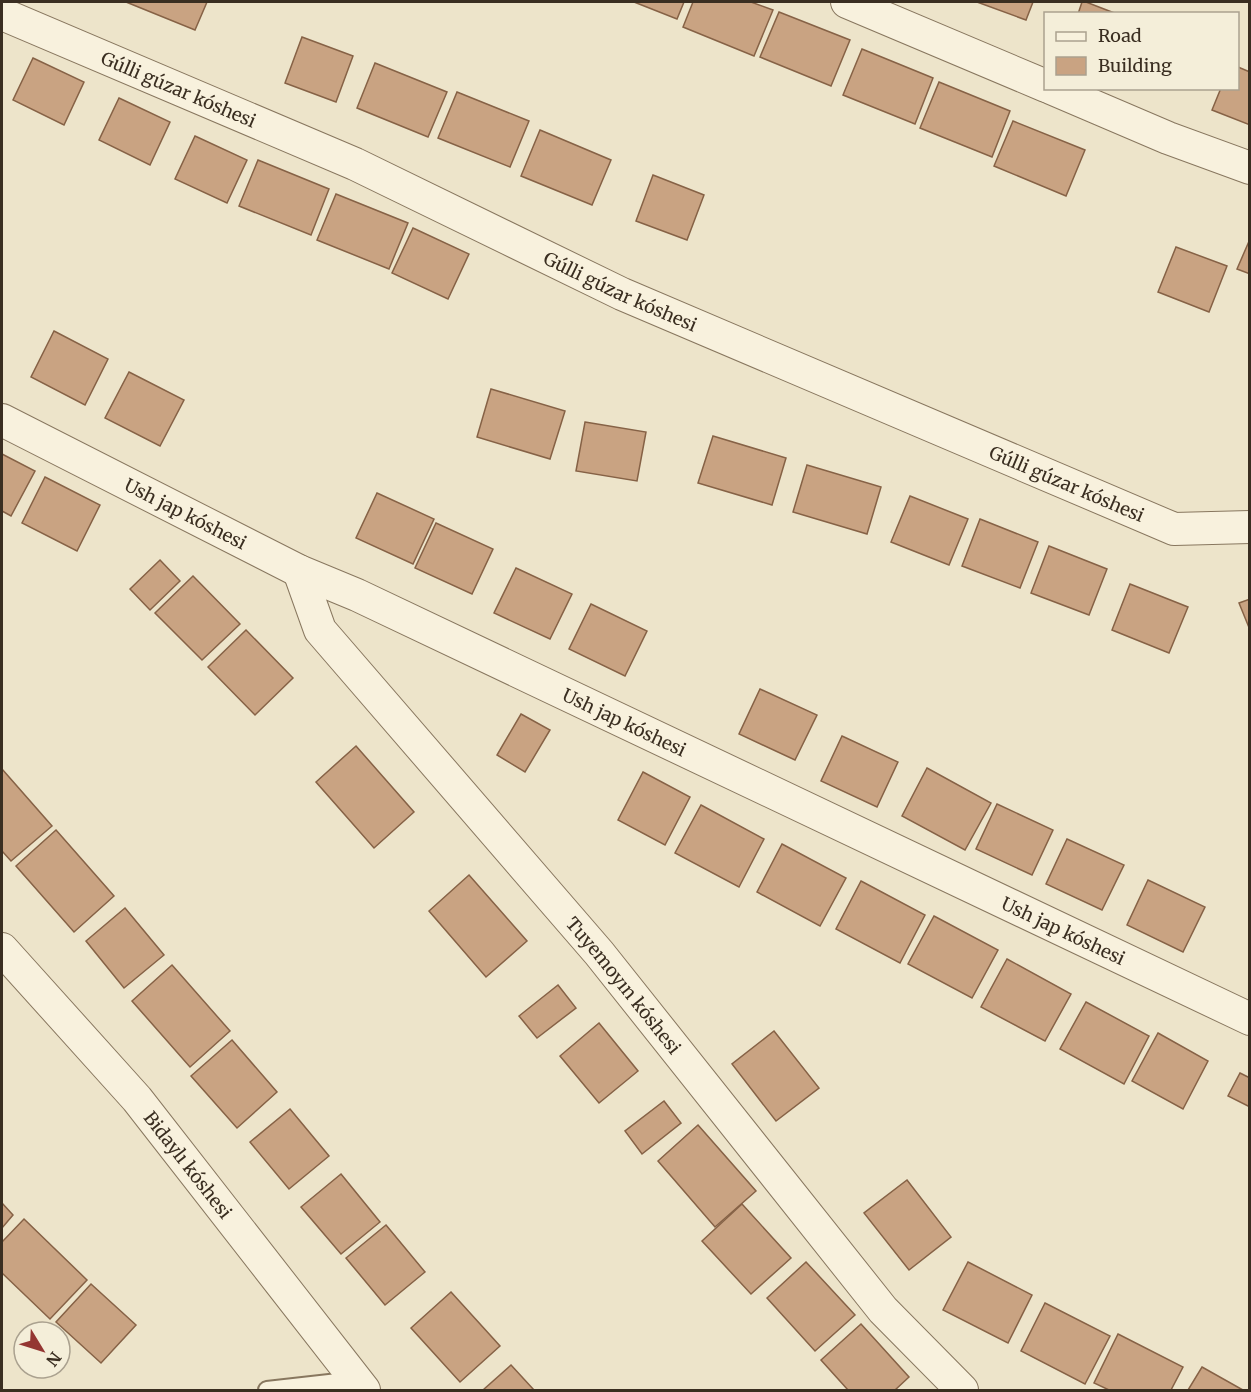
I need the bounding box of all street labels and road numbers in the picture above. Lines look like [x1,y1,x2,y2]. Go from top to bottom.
street label: Gúlli gúzar kóshesi [98,46,260,132]
street label: Gúlli gúzar kóshesi [540,246,701,336]
street label: Gúlli gúzar kóshesi [986,440,1148,527]
street label: Ush jap kóshesi [121,473,251,554]
street label: Ush jap kóshesi [559,683,690,761]
street label: Ush jap kóshesi [998,891,1129,970]
street label: Tuyemoyın kóshesi [561,912,686,1059]
street label: Bidaylı kóshesi [139,1106,237,1223]

